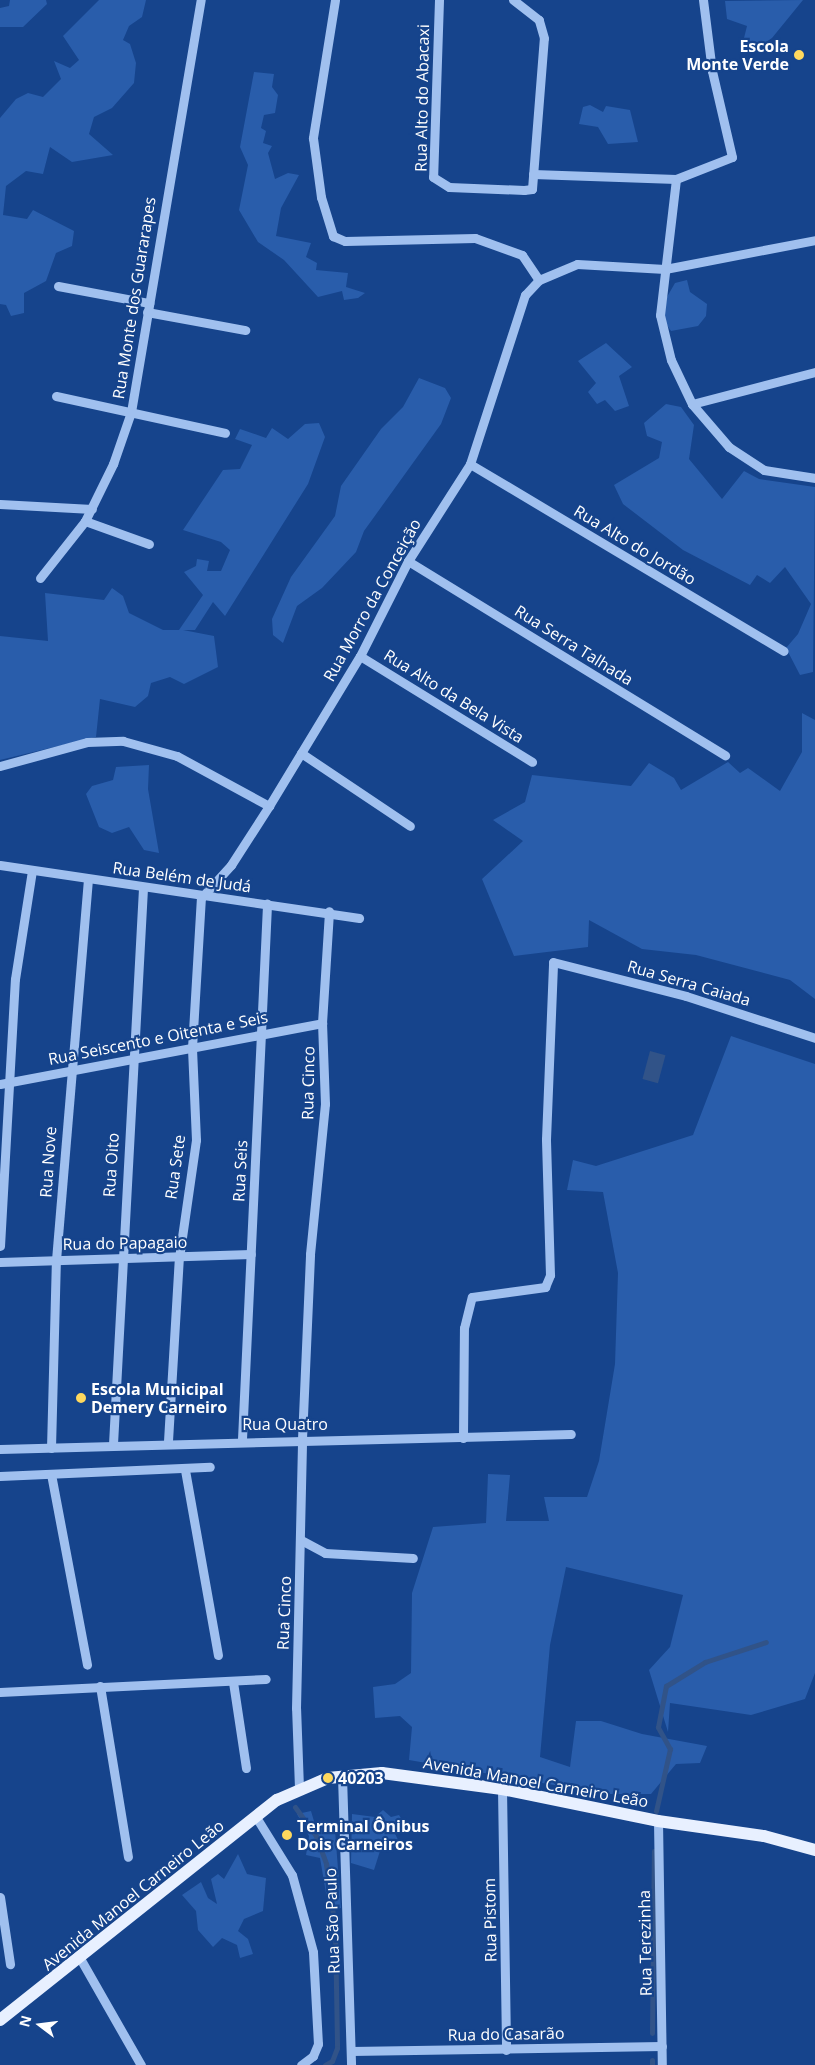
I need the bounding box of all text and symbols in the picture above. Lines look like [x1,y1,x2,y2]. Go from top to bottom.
street label: Rua Alto do Abacaxi [411,24,433,172]
place label: Escola Monte Verde [686,36,789,74]
marker: Escola Monte Verde [793,49,805,61]
street label: Rua Monte dos Guararapes [109,196,159,400]
street label: Rua Alto do Jordão [571,501,699,589]
street label: Rua Morro da Conceição [319,515,425,685]
street label: Rua Serra Talhada [511,601,637,689]
street label: Rua Alto da Bela Vista [380,645,528,747]
street label: Rua Belém de Judá [111,858,253,896]
street label: Rua Serra Caiada [625,956,753,1010]
street label: Rua Seiscento e Oitenta e Seis [46,1007,270,1069]
street label: Rua Cinco [298,1046,318,1120]
street label: Rua Nove [36,1126,60,1198]
street label: Rua Oito [99,1132,123,1198]
street label: Rua Sete [161,1133,189,1201]
street label: Rua Seis [229,1139,251,1203]
street label: Rua do Papagaio [62,1232,188,1254]
place label: Escola Municipal Demery Carneiro [91,1379,227,1417]
marker: Escola Municipal Demery Carneiro [75,1392,87,1404]
street label: Rua Quatro [242,1414,328,1434]
street label: Rua Cinco [273,1576,295,1650]
street label: Avenida Manoel Carneiro Leão [422,1753,650,1811]
place label: 40203 [338,1768,384,1788]
marker: 40203 [322,1772,334,1784]
street label: Avenida Manoel Carneiro Leão [38,1816,228,1974]
place label: Terminal Ônibus Dois Carneiros [297,1816,430,1854]
marker: Terminal Ônibus Dois Carneiros [281,1829,293,1841]
street label: Rua São Paulo [321,1868,343,1974]
street label: Rua Pistom [480,1878,500,1962]
street label: Rua Terezinha [634,1890,656,1996]
north arrow [15,2000,65,2050]
text: N [14,2013,36,2029]
street label: Rua do Casarão [447,2023,565,2045]

